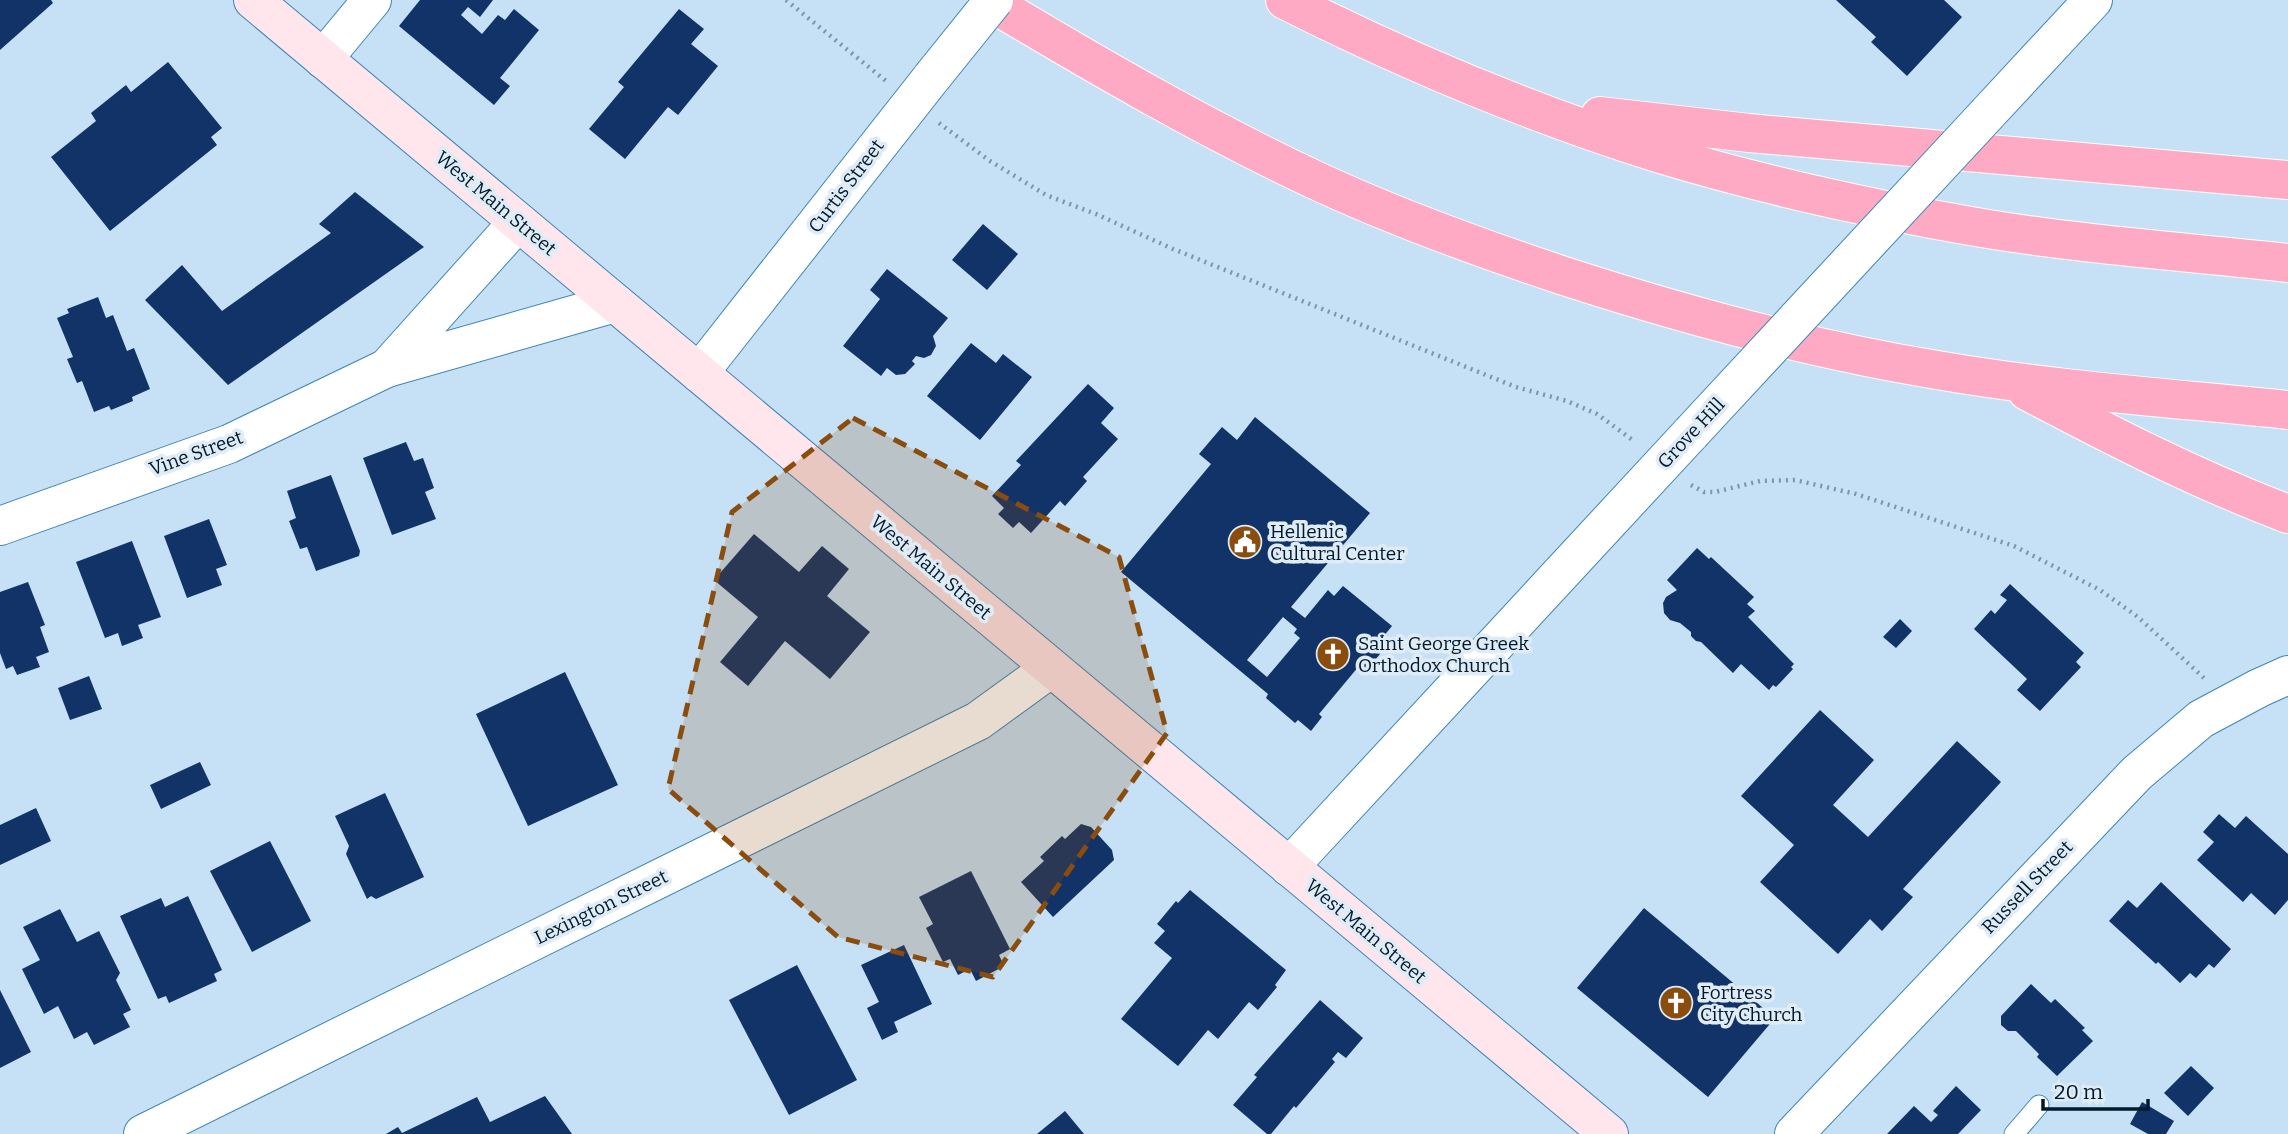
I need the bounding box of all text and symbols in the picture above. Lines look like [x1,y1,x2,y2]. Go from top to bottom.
street label: Curtis Street [803,135,889,237]
street label: West Main Street [431,146,561,260]
street label: Grove Hill [1653,393,1729,473]
street label: Vine Street [146,425,246,481]
street label: West Main Street [866,510,996,624]
place label: Hellenic Cultural Center [1270,520,1405,565]
public building icon: Hellenic Cultural Center [1226,523,1264,561]
place label: Saint George Greek Orthodox Church [1358,632,1529,677]
church icon: Saint George Greek Orthodox Church [1314,635,1352,673]
street label: Russell Street [1977,835,2077,938]
street label: Lexington Street [531,865,672,949]
street label: West Main Street [1301,874,1431,988]
place label: Fortress City Church [1700,981,1803,1026]
church icon: Fortress City Church [1657,984,1695,1022]
scale bar [2043,1068,2148,1112]
text: 20 m [2054,1079,2103,1105]

